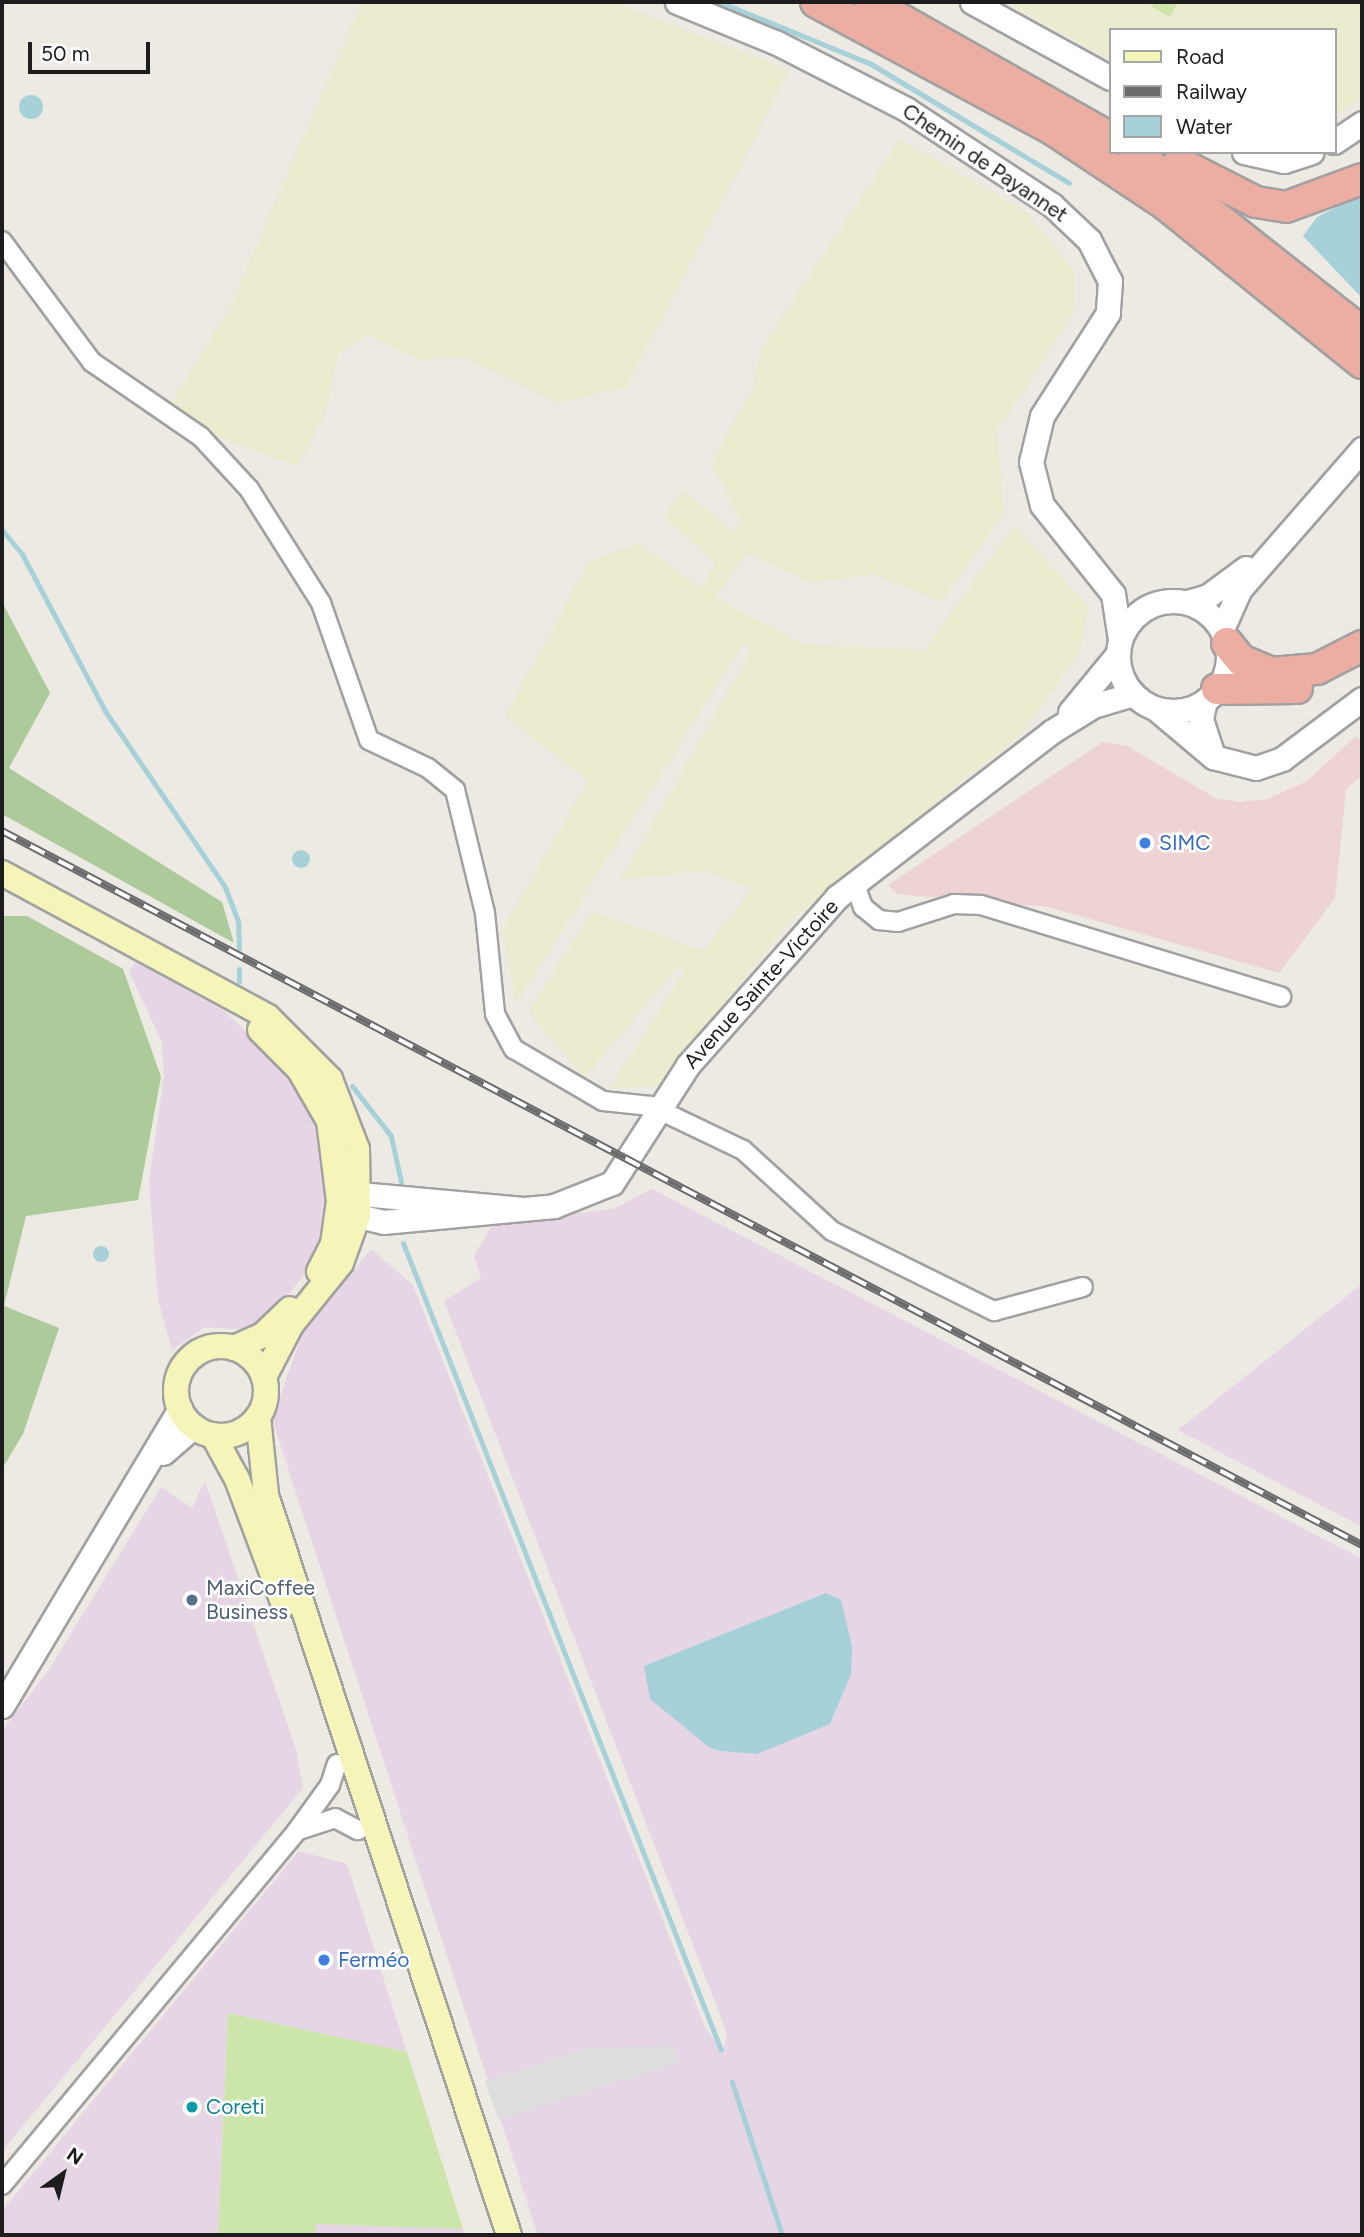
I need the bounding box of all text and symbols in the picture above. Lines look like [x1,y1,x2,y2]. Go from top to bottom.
scale bar [32,28,154,72]
legend [1108,28,1336,154]
text: 50 m [41,41,90,66]
text: Road [1176,44,1224,69]
text: Railway [1176,79,1247,104]
street label: Chemin de Payannet [898,98,1072,228]
text: Water [1176,114,1232,139]
place label: SIMC [1159,830,1210,856]
marker: SIMC [1137,835,1153,851]
street label: Avenue Sainte-Victoire [678,894,844,1074]
place label: MaxiCoffee Business [206,1575,315,1625]
marker: MaxiCoffee Business [184,1592,200,1608]
place label: Ferméo [338,1947,409,1973]
marker: Ferméo [316,1952,332,1968]
place label: Coreti [206,2094,265,2120]
marker: Coreti [184,2099,200,2115]
north arrow [28,2139,98,2209]
text: N [63,2143,88,2170]

